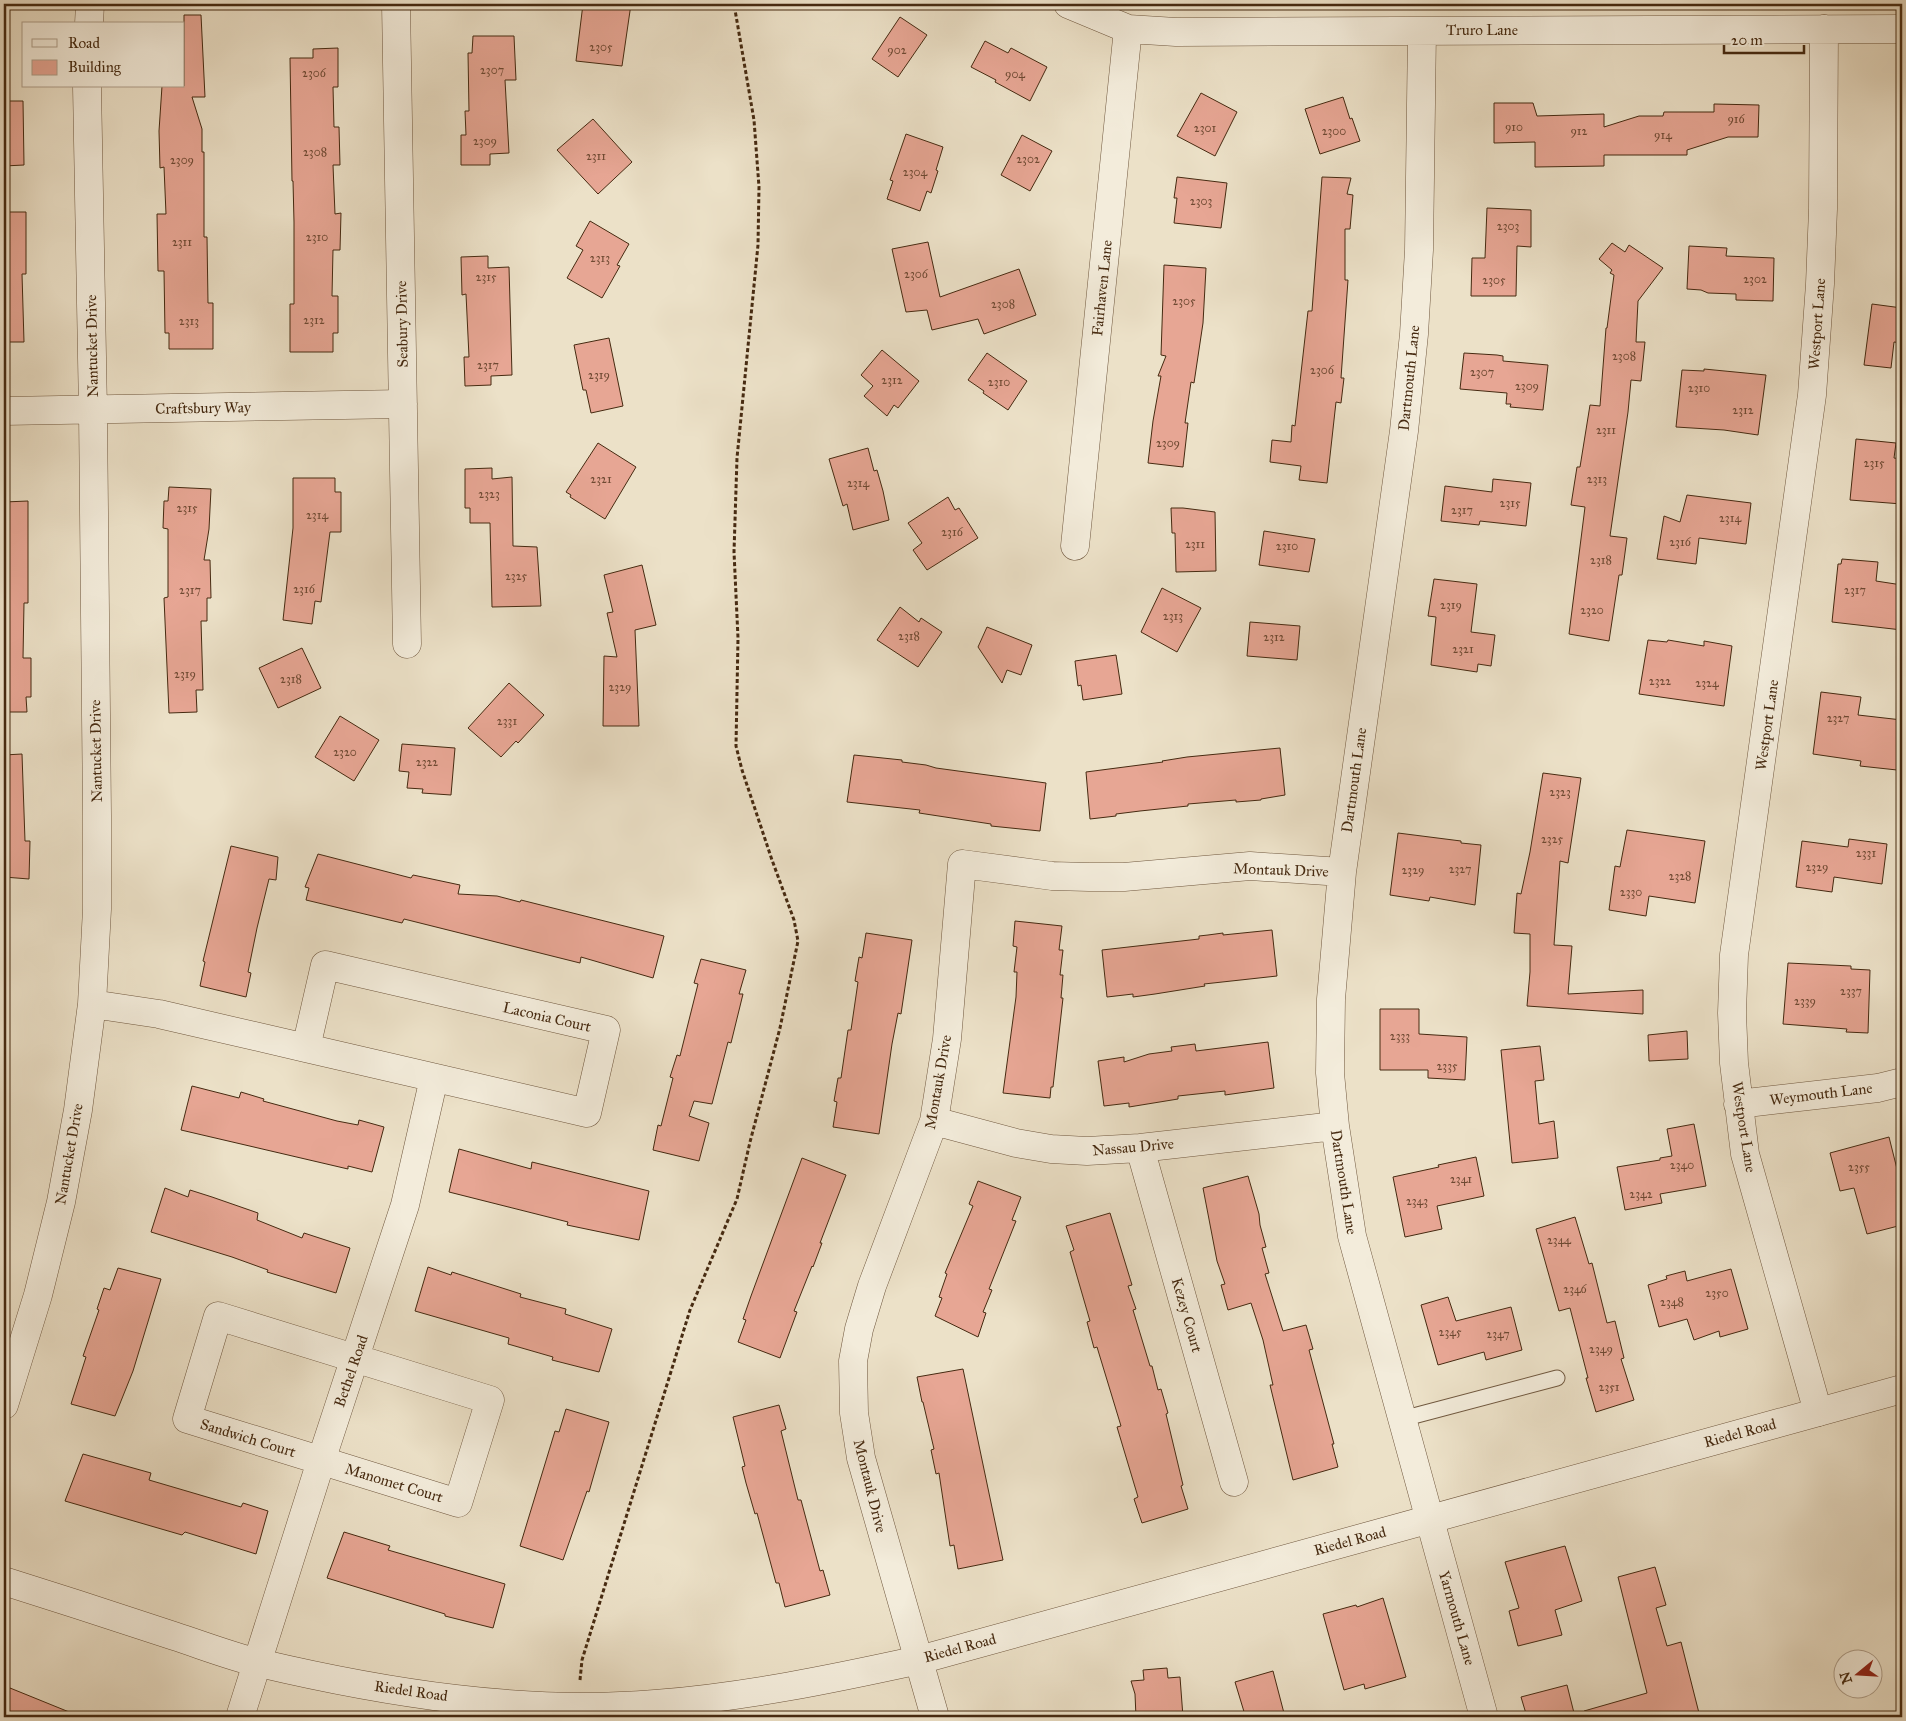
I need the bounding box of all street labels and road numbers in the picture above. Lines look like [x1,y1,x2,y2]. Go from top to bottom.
street label: Truro Lane [1446,21,1518,39]
street label: Fairhaven Lane [1088,239,1116,337]
street label: Westport Lane [1805,278,1829,370]
street label: Seabury Drive [392,280,412,368]
street label: Nantucket Drive [82,294,102,398]
street label: Dartmouth Lane [1395,324,1423,432]
street label: Craftsbury Way [155,398,252,418]
street label: Westport Lane [1752,678,1782,772]
street label: Nantucket Drive [86,699,106,803]
street label: Dartmouth Lane [1338,726,1370,834]
street label: Montauk Drive [1233,859,1329,881]
street label: Laconia Court [501,998,594,1036]
street label: Montauk Drive [921,1033,955,1131]
street label: Weymouth Lane [1768,1079,1874,1109]
street label: Westport Lane [1728,1080,1760,1174]
street label: Nantucket Drive [51,1102,87,1206]
street label: Dartmouth Lane [1327,1128,1361,1236]
street label: Nassau Drive [1091,1134,1175,1160]
street label: Kezey Court [1168,1276,1206,1355]
street label: Bethel Road [330,1332,372,1410]
street label: Sandwich Court [198,1415,299,1461]
street label: Riedel Road [1702,1415,1778,1451]
street label: Montauk Drive [850,1437,890,1535]
street label: Manomet Court [343,1460,446,1507]
street label: Riedel Road [1312,1523,1388,1559]
street label: Yarmouth Lane [1435,1569,1479,1667]
street label: Riedel Road [922,1630,998,1666]
street label: Riedel Road [373,1677,449,1705]

